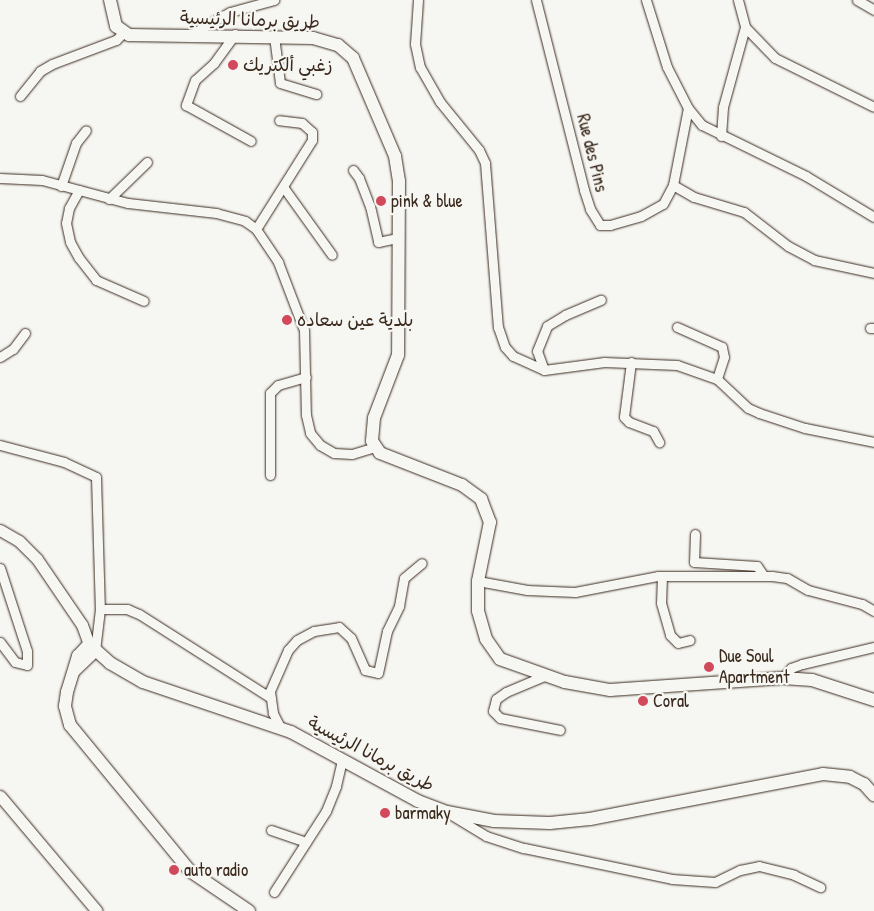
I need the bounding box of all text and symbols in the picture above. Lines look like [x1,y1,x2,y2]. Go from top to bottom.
street label: طريق برمانا الرئيسية [180,7,320,33]
place label: زغبي ألكتريك [243,54,333,76]
marker: زغبي ألكتريك [227,59,239,71]
street label: Rue des Pins [572,112,612,194]
place label: pink & blue [391,190,463,212]
marker: pink & blue [375,195,387,207]
place label: بلدية عين سعاده [297,309,414,331]
marker: بلدية عين سعاده [281,314,293,326]
place label: Due Soul Apartment [719,646,789,689]
marker: Due Soul Apartment [703,661,715,673]
place label: Coral [653,690,689,712]
marker: Coral [637,695,649,707]
street label: طريق برمانا الرئيسية [304,712,438,796]
place label: barmaky [395,802,451,824]
marker: barmaky [379,807,391,819]
place label: auto radio [184,859,248,881]
marker: auto radio [168,864,180,876]

